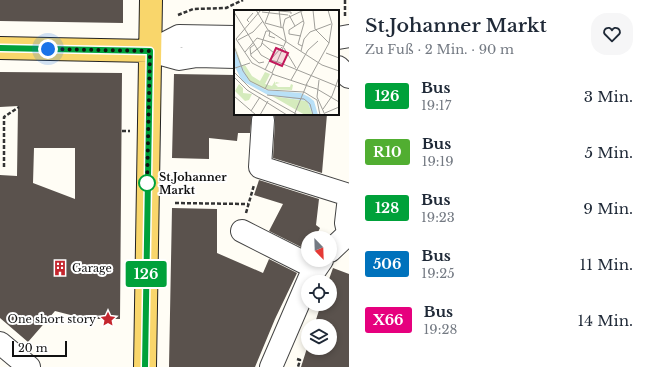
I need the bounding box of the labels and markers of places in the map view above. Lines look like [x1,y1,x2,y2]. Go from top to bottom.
place label: St.Johanner Markt [159,170,227,197]
marker: St.Johanner Markt [138,174,156,192]
building icon: Garage [51,259,69,277]
place label: Garage [72,261,112,275]
place icon: One short story [99,310,117,328]
place label: One short story [8,312,96,326]

